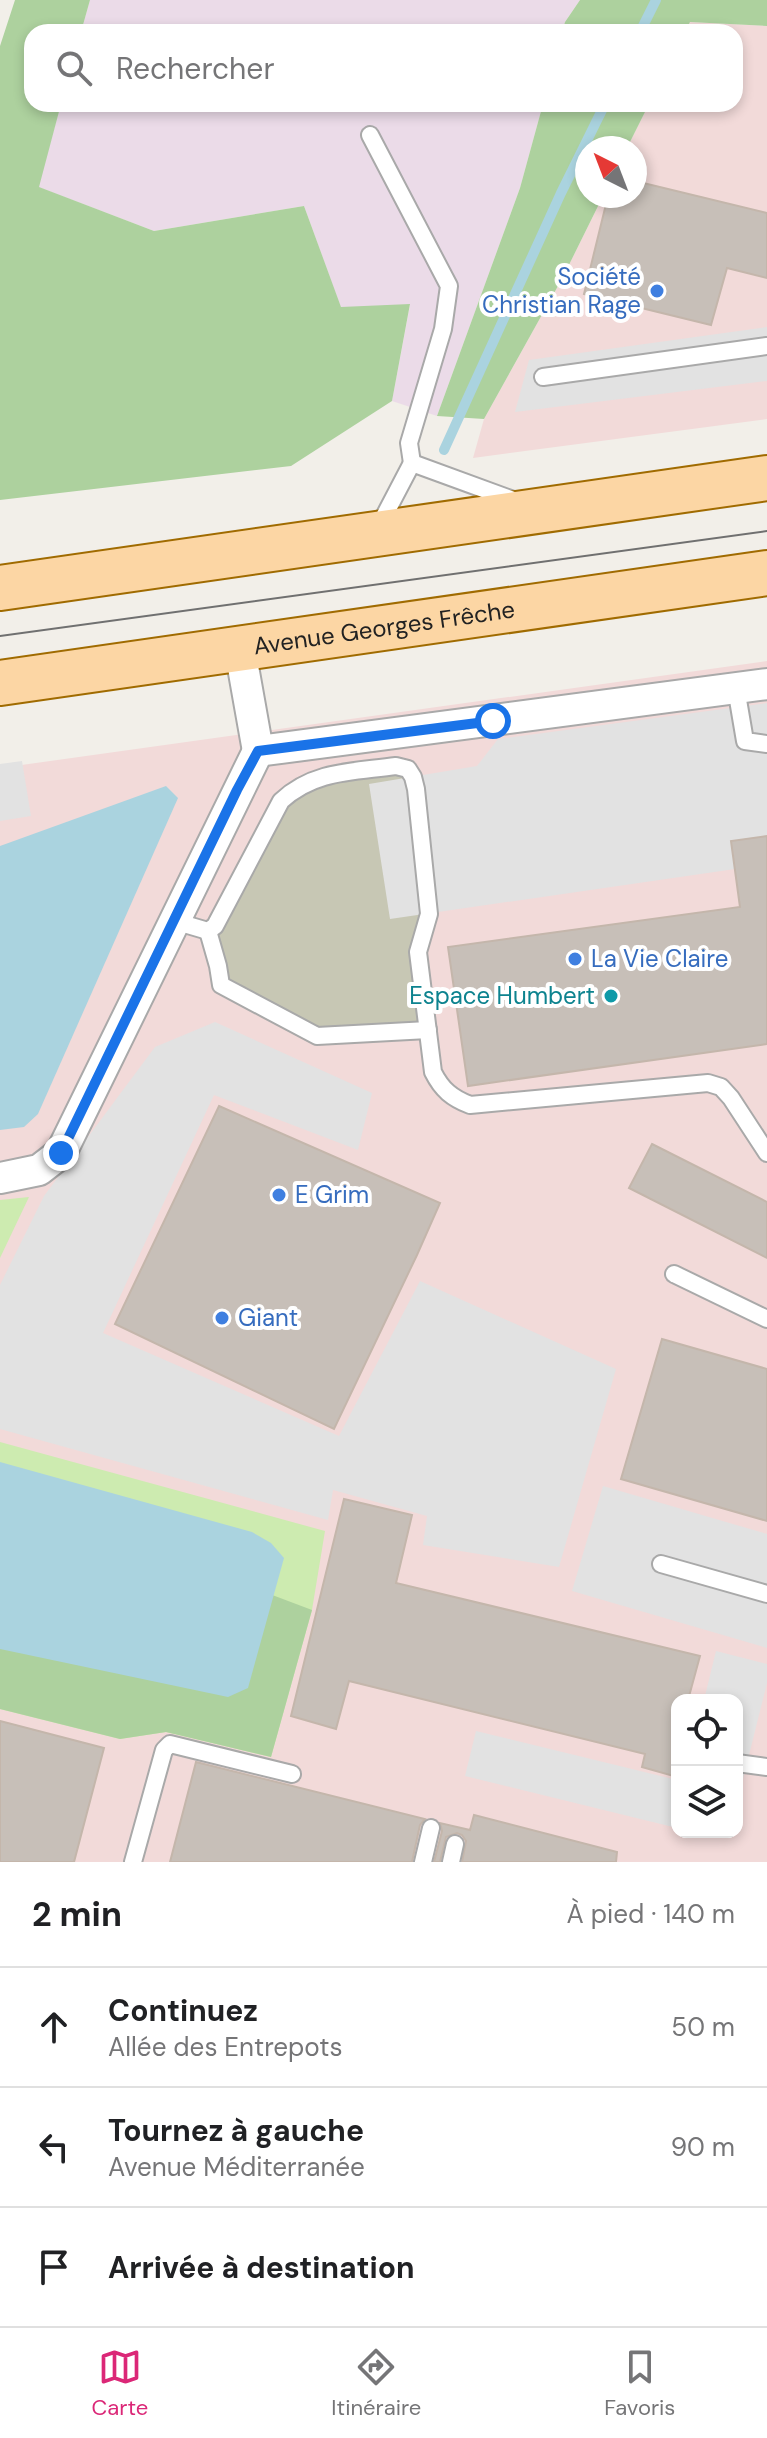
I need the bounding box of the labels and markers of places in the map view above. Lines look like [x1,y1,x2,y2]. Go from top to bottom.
place label: Société Christian Rage [482,261,641,320]
marker: Société Christian Rage [648,282,666,300]
place label: La Vie Claire [591,943,728,974]
marker: La Vie Claire [566,950,584,968]
place label: Espace Humbert [409,980,595,1011]
marker: Espace Humbert [602,987,620,1005]
place label: E Grim [295,1179,369,1210]
marker: E Grim [270,1186,288,1204]
place label: Giant [238,1302,298,1333]
marker: Giant [213,1309,231,1327]

